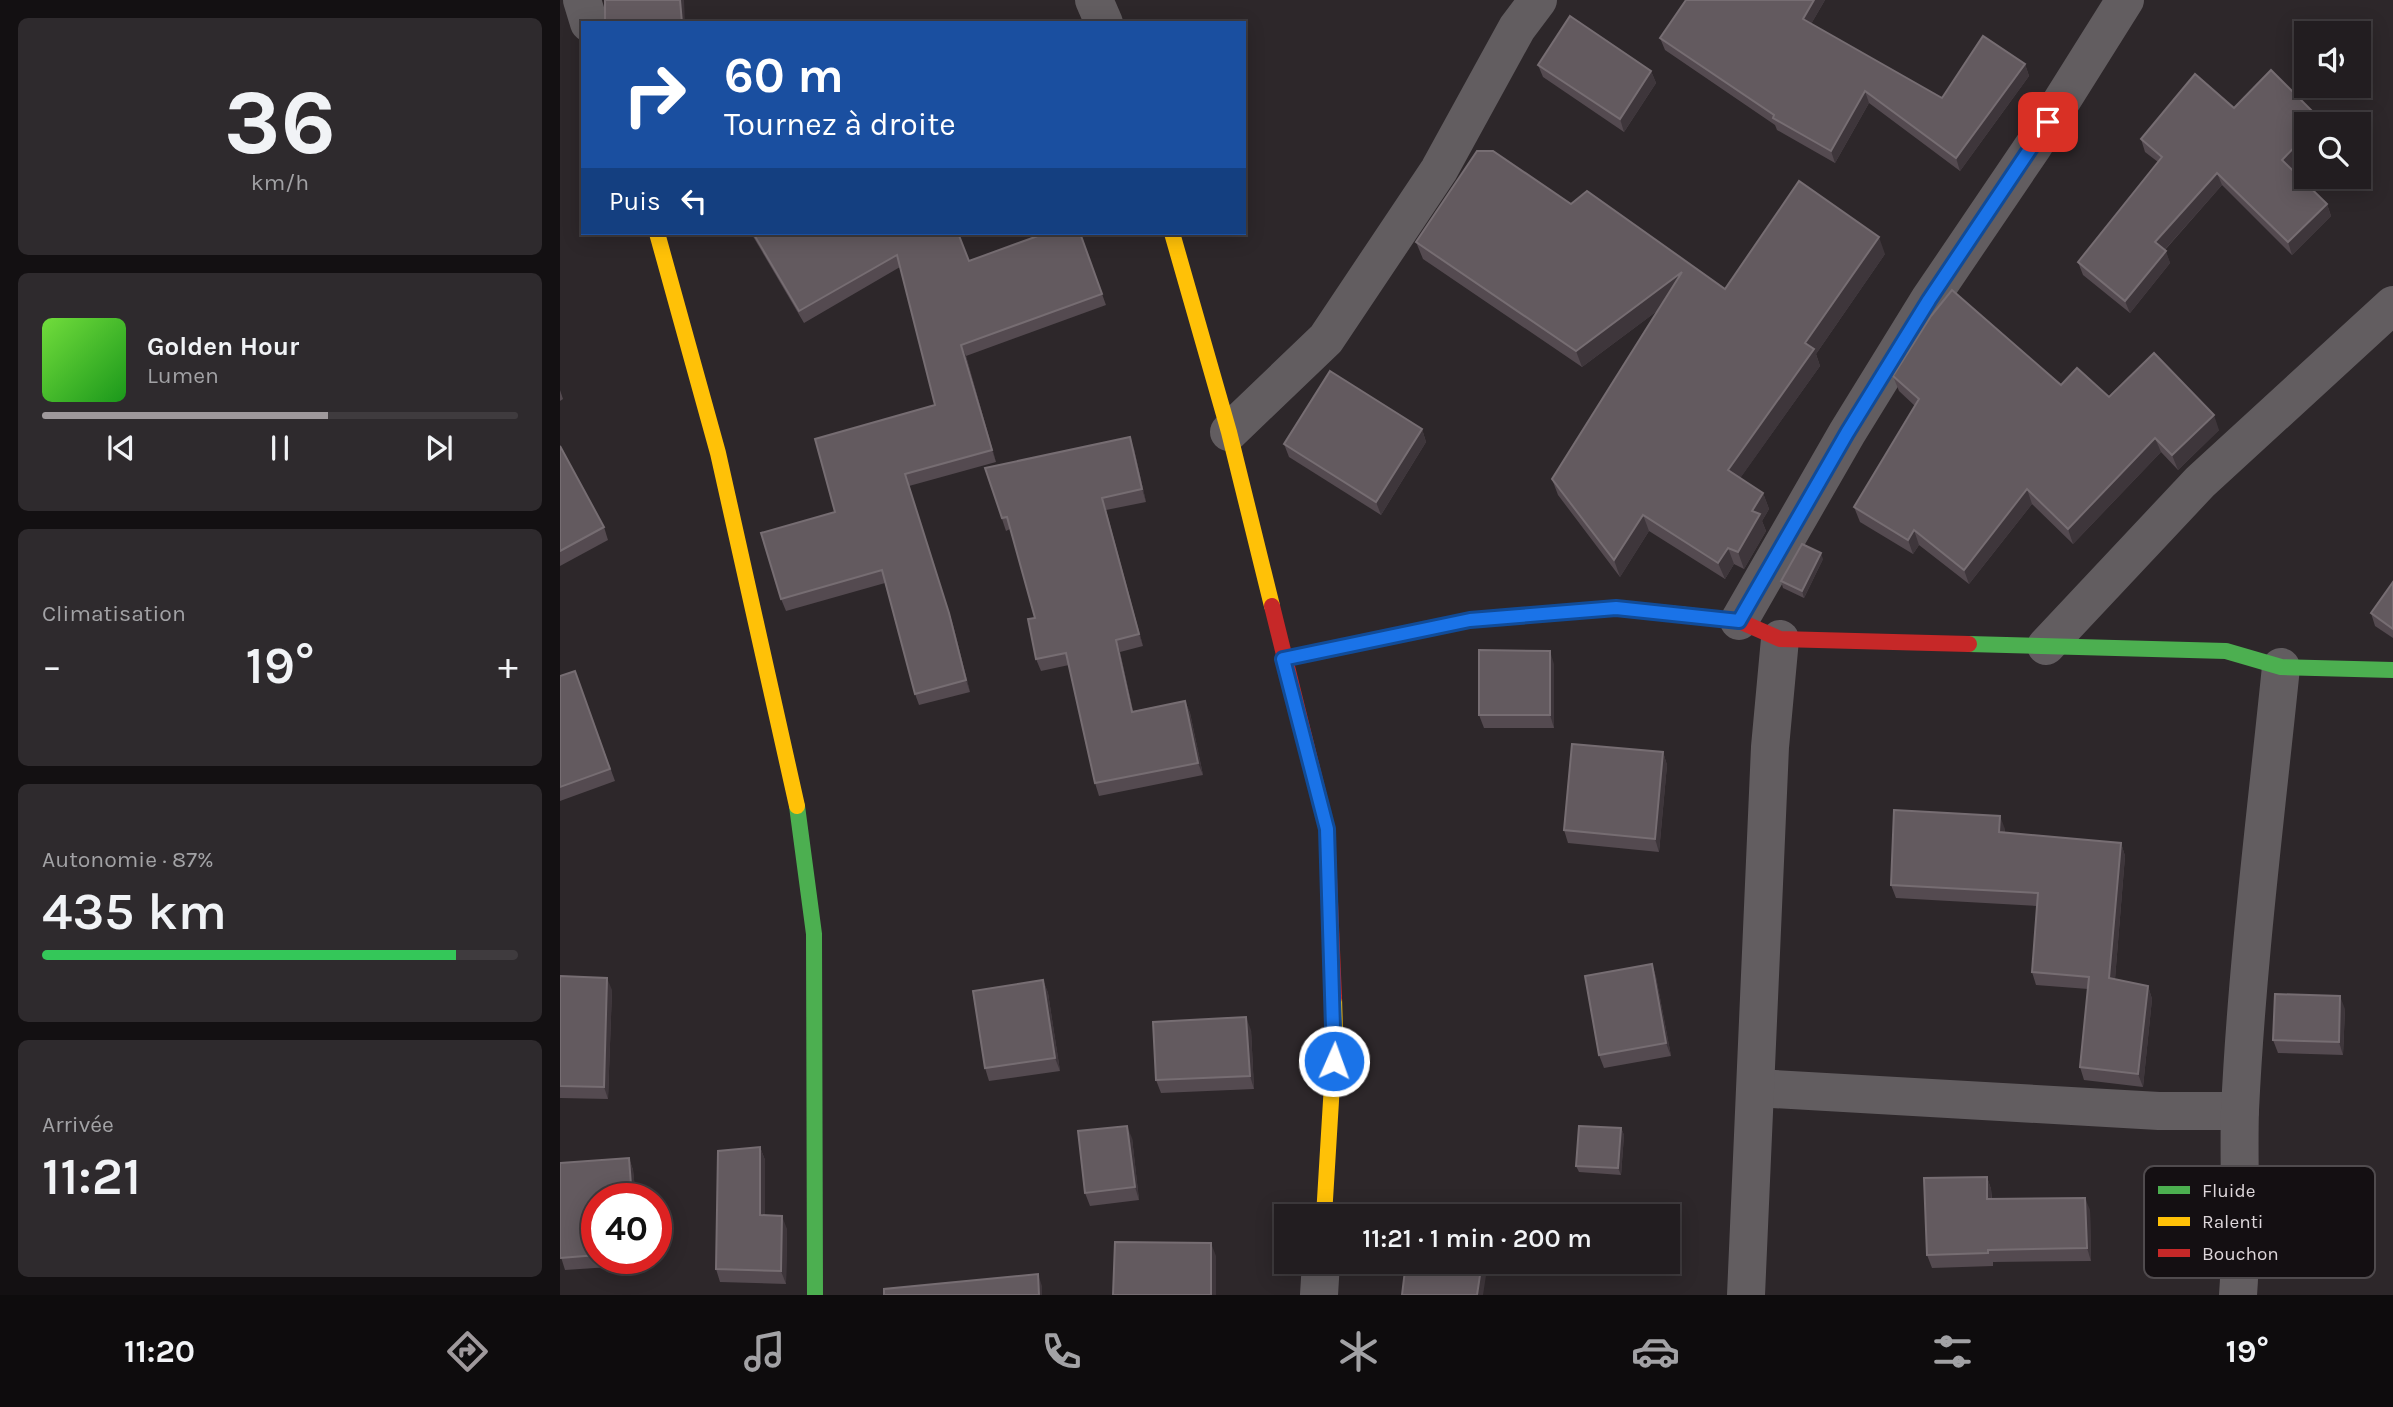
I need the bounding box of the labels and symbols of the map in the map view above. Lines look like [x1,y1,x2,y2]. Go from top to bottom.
pin [2018,92,2078,152]
position arrow [1297,1024,1371,1098]
legend [2144,1166,2375,1278]
text: Fluide [2202,1180,2255,1202]
speed limit sign: 40 [581,1183,672,1274]
text: Ralenti [2202,1211,2263,1233]
text: Bouchon [2202,1243,2279,1265]

